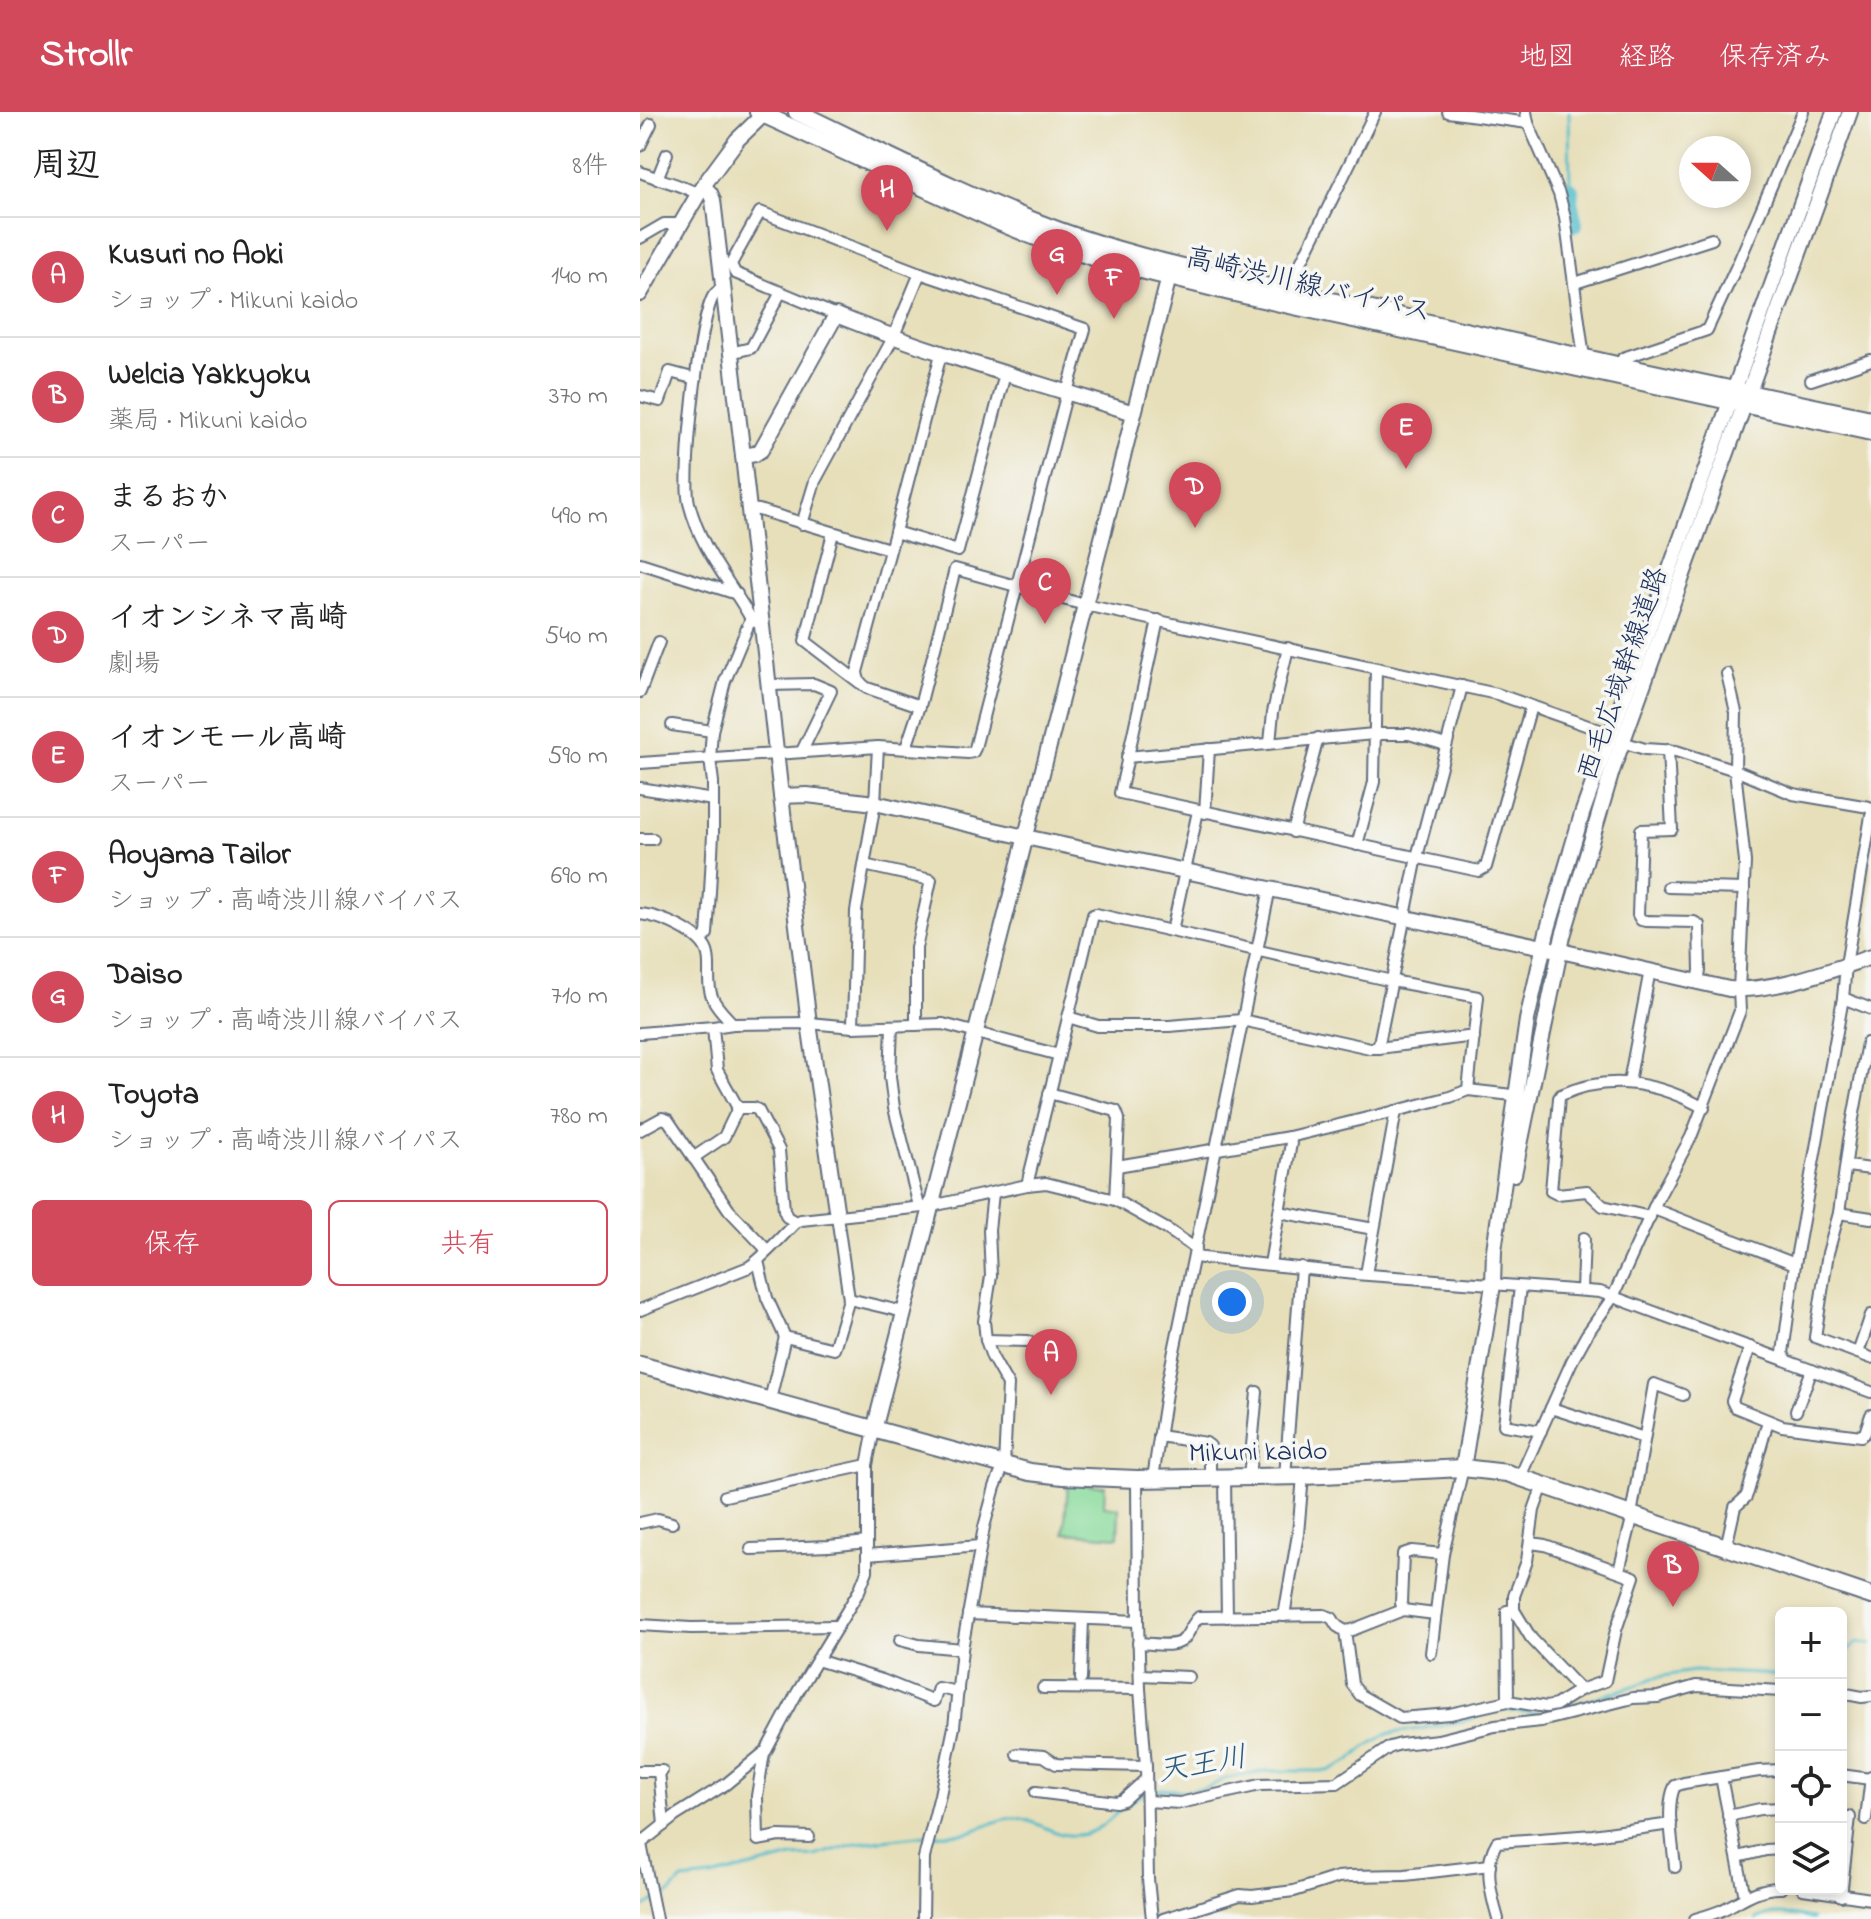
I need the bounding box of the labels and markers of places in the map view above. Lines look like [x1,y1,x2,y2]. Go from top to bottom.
pin: H [861,165,913,231]
pin: G [1031,229,1083,295]
pin: F [1088,253,1140,319]
pin: E [1380,403,1432,469]
pin: D [1169,462,1221,528]
pin: C [1019,558,1071,624]
pin: A [1025,1329,1077,1395]
pin: B [1647,1541,1699,1607]

